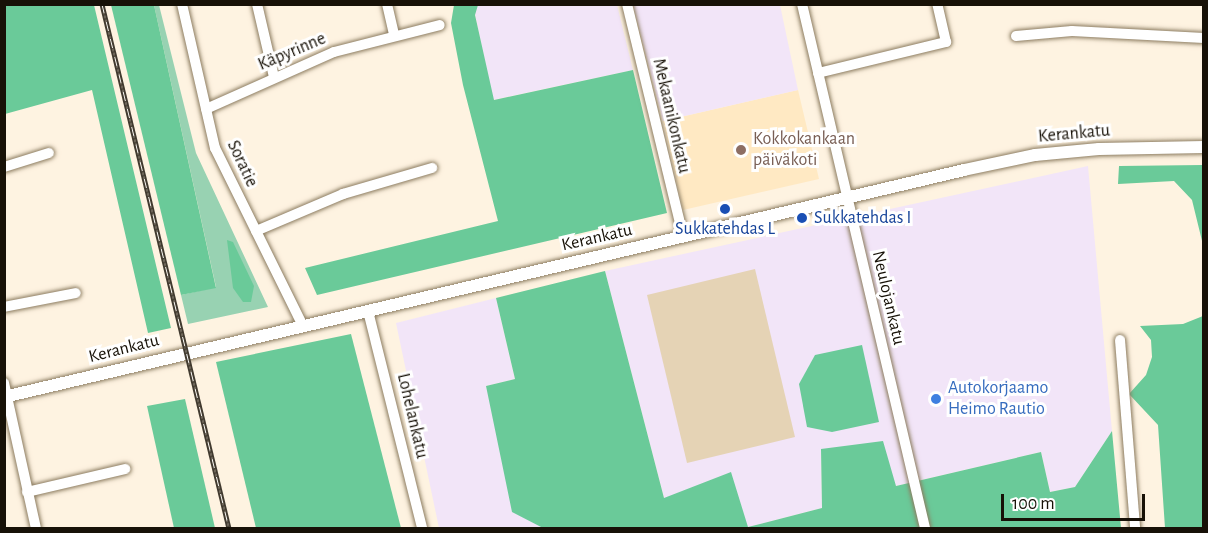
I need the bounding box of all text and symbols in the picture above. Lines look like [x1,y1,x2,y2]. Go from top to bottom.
street label: Käpyrinne [255,28,329,76]
street label: Mekaanikonkatu [647,57,695,175]
street label: Kerankatu [1037,120,1111,148]
place label: Kokkokankaan päiväkoti [753,129,855,172]
street label: Soratie [222,137,262,191]
marker: Kokkokankaan päiväkoti [734,143,748,157]
marker: Sukkatehdas L [718,202,732,216]
place label: Sukkatehdas I [814,207,911,229]
marker: Sukkatehdas I [795,211,809,225]
place label: Sukkatehdas L [675,218,775,240]
street label: Kerankatu [560,219,634,257]
street label: Neulojankatu [867,249,909,347]
street label: Kerankatu [87,330,161,368]
street label: Lohelankatu [392,371,432,461]
place label: Autokorjaamo Heimo Rautio [948,378,1048,420]
marker: Autokorjaamo Heimo Rautio [929,392,943,406]
scale bar [1004,482,1148,520]
text: 100 m [1012,495,1055,513]

